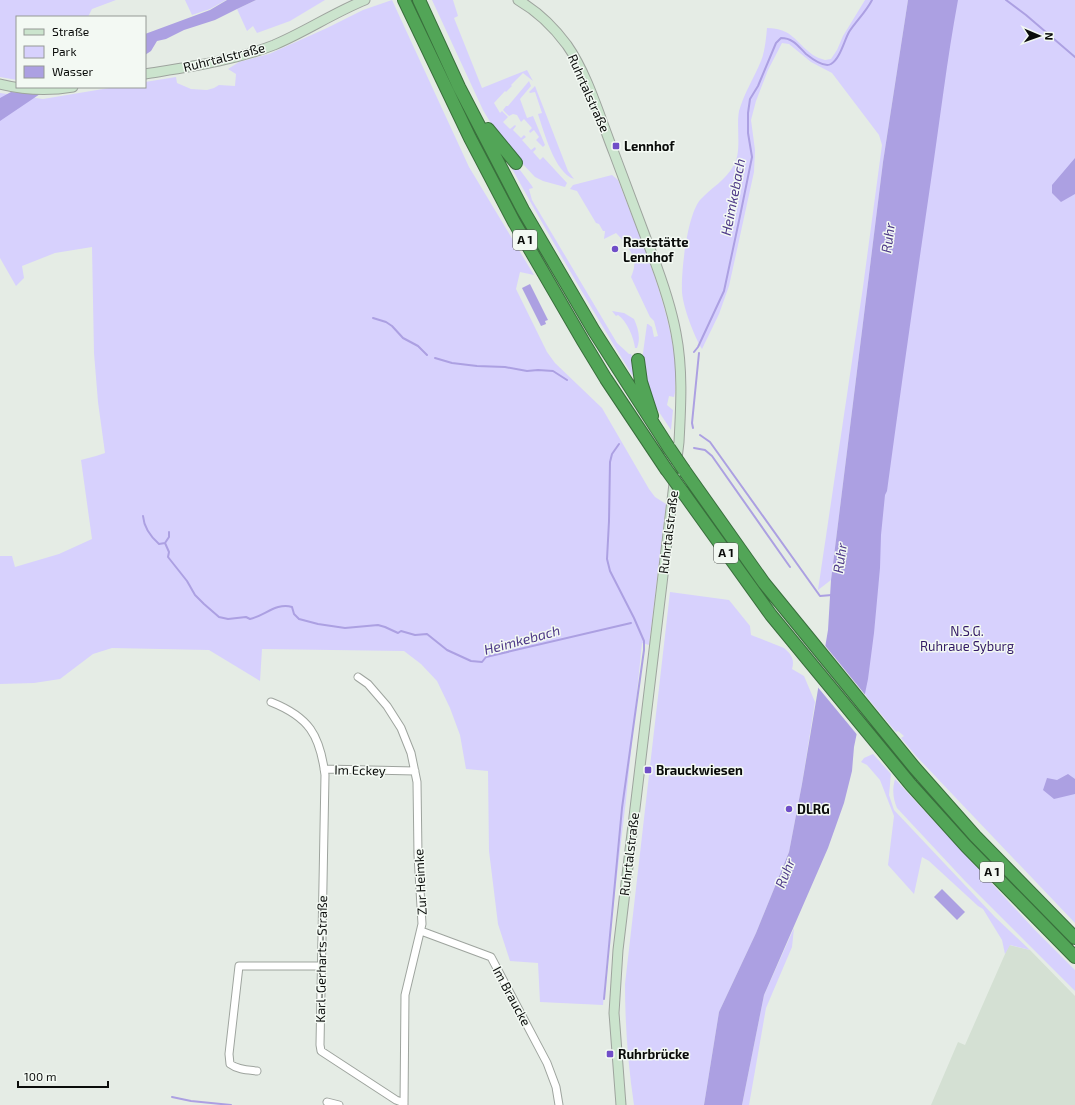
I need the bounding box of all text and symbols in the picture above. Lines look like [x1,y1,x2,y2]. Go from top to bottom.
legend [16,16,146,88]
north arrow [1019,16,1059,56]
text: Straße [52,24,89,38]
text: N [1043,32,1056,41]
street label: Ruhrtalstraße [181,39,267,75]
text: Park [52,44,77,58]
street label: Ruhrtalstraße [565,51,613,135]
text: Wasser [52,64,93,78]
place label: Lennhof [624,138,675,154]
marker: Lennhof [611,141,621,151]
water label: Heimkebach [717,157,748,237]
water label: Ruhr [877,221,898,254]
road number: A 1 [513,230,537,250]
place label: Raststätte Lennhof [623,234,689,265]
marker: Raststätte Lennhof [610,244,620,254]
street label: Ruhrtalstraße [655,489,681,575]
water label: Ruhr [829,541,850,574]
road number: A 1 [714,543,738,563]
water label: Heimkebach [482,621,562,658]
park label: N.S.G. Ruhraue Syburg [920,623,1014,654]
street label: Im Eckey [334,762,386,778]
place label: Brauckwiesen [656,762,743,778]
marker: Brauckwiesen [643,765,653,775]
place label: DLRG [797,801,830,817]
marker: DLRG [784,804,794,814]
street label: Ruhrtalstraße [616,811,642,897]
street label: Zur Heimke [410,848,430,916]
water label: Ruhr [771,855,798,890]
road number: A 1 [980,862,1004,882]
street label: Karl-Gerharts-Straße [312,895,330,1023]
street label: Im Braucke [490,963,534,1029]
place label: Ruhrbrücke [618,1046,689,1062]
marker: Ruhrbrücke [605,1049,615,1059]
scale bar [18,1063,108,1089]
text: 100 m [24,1069,56,1083]

